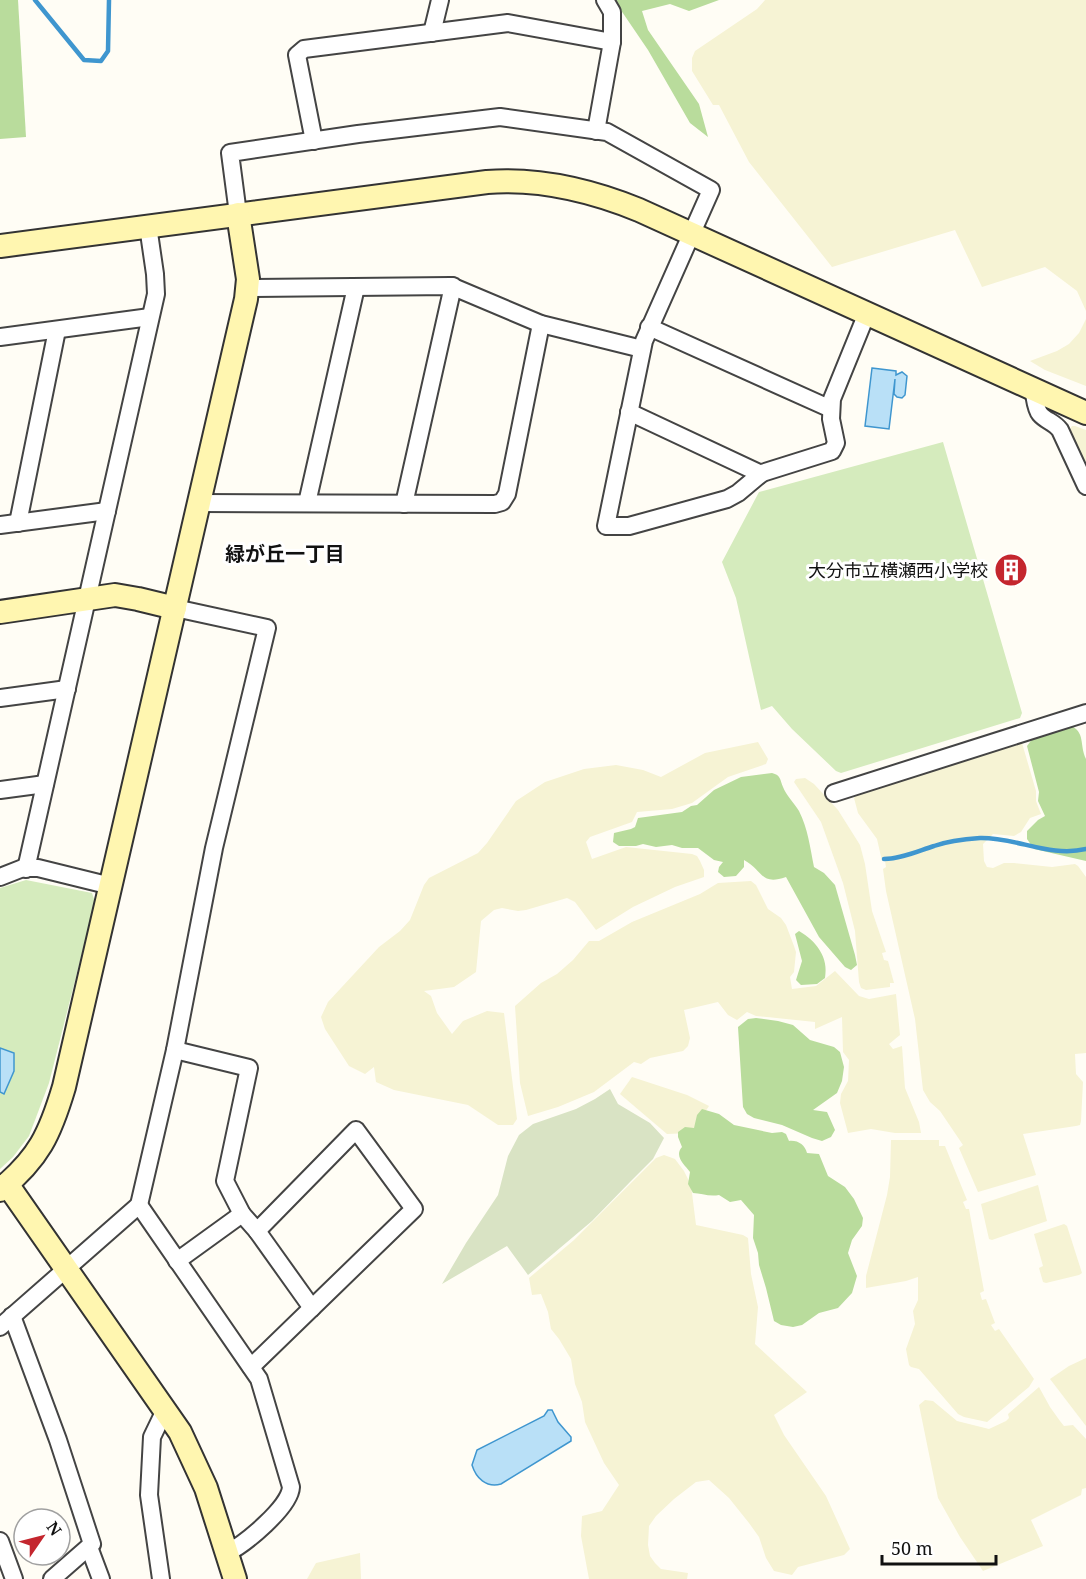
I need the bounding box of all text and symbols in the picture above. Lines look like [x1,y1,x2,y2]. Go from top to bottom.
district label: 緑が丘一丁目 [225,540,345,567]
building icon: 大分市立横瀬西小学校 [993,552,1029,588]
place label: 大分市立横瀬西小学校 [808,558,988,582]
north arrow [12,1507,72,1567]
text: N [42,1517,67,1540]
scale bar [882,1528,996,1566]
text: 50 m [891,1536,933,1560]

